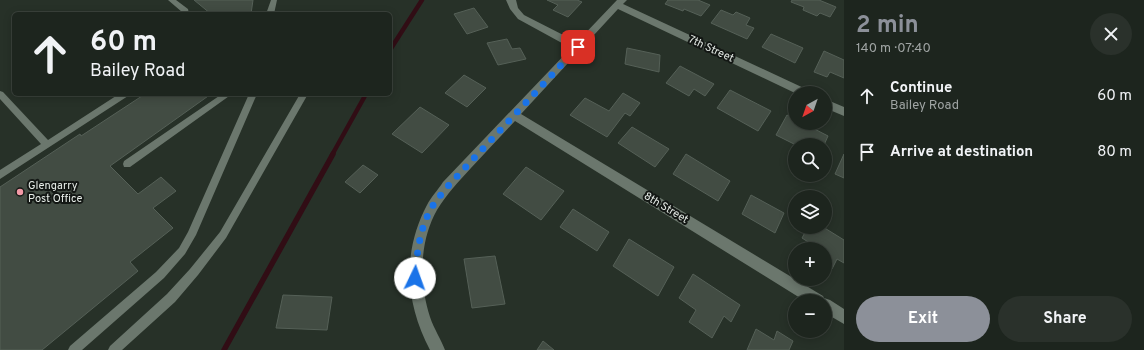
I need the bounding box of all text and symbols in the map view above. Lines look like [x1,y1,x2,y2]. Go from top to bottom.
text: 2 min [856,11,919,41]
button: close [1090,13,1132,55]
text: 60 m [90,25,157,61]
icon: ahead [24,28,76,80]
pin [561,30,595,64]
street label: 7th Street [686,32,736,66]
icon: arrive [567,36,589,58]
text: 140 m · 07:40 [856,41,931,57]
text: Bailey Road [90,60,185,83]
text: Continue [890,79,952,98]
icon: ahead [856,85,878,107]
north arrow [788,86,832,130]
map controls [788,86,832,338]
text: 60 m [1097,87,1132,106]
text: Bailey Road [890,98,959,114]
button: search [788,138,832,182]
icon: arrive [856,141,878,163]
text: Arrive at destination [890,143,1033,162]
text: 80 m [1097,143,1132,162]
place label: Glengarry Post Office [28,179,83,206]
marker: Glengarry Post Office [15,187,25,197]
street label: 8th Street [641,189,691,227]
button: layers [788,190,832,234]
button: + [788,242,832,286]
position arrow [394,257,436,299]
button: − [788,294,832,338]
button: Exit [856,296,990,342]
button: Share [998,296,1132,342]

